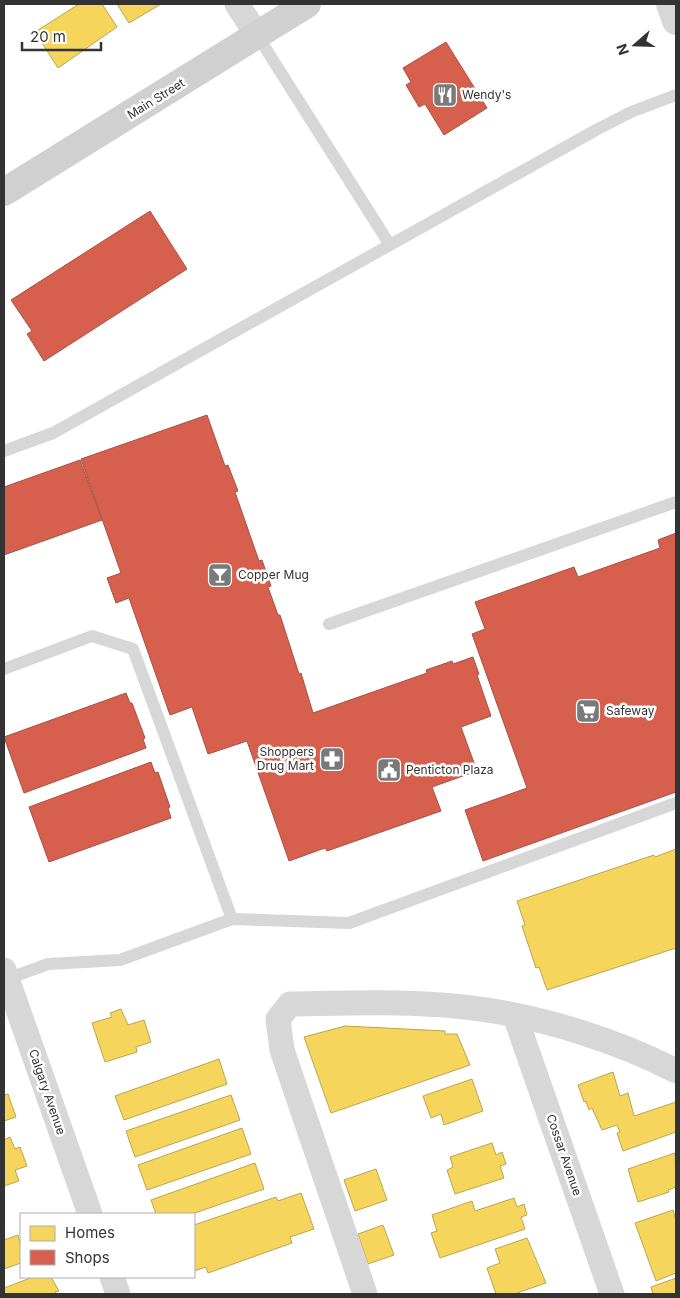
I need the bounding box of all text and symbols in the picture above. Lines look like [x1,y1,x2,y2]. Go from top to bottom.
scale bar [22,20,101,52]
north arrow [610,20,660,70]
text: 20 m [30,27,66,46]
text: N [613,42,632,58]
street label: Main Street [124,75,187,122]
restaurant icon: Wendy's [432,82,458,108]
place label: Wendy's [462,87,511,102]
bar icon: Copper Mug [207,562,233,588]
place label: Copper Mug [238,567,309,582]
supermarket icon: Safeway [575,698,601,724]
place label: Safeway [606,703,655,718]
place label: Shoppers Drug Mart [257,744,314,773]
pharmacy icon: Shoppers Drug Mart [319,746,345,772]
public building icon: Penticton Plaza [376,757,402,783]
place label: Penticton Plaza [406,762,494,777]
street label: Calgary Avenue [26,1047,69,1137]
street label: Cossar Avenue [543,1112,585,1198]
legend [20,1213,195,1278]
text: Homes [65,1223,115,1242]
text: Shops [65,1248,110,1267]

